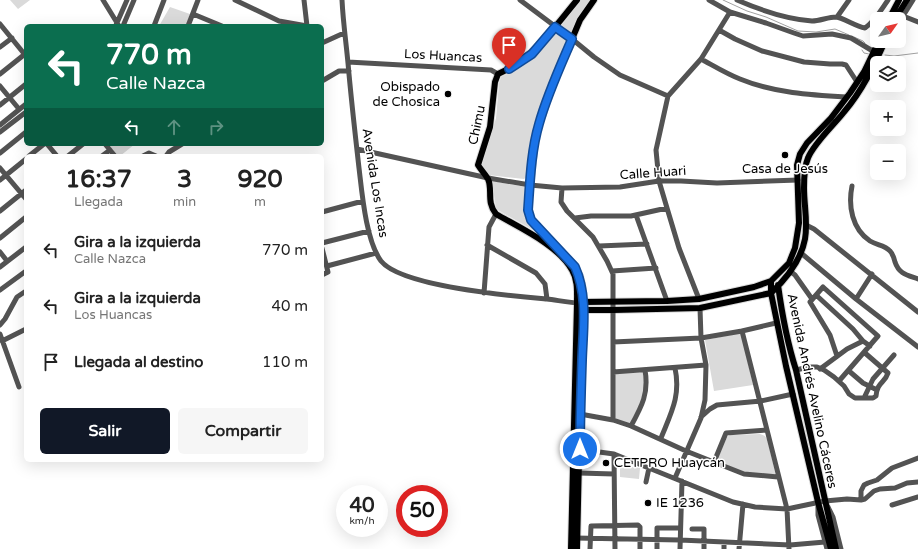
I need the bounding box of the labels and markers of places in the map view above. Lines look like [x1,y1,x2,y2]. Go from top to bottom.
pin [492,28,526,69]
place label: Obispado de Chosica [372,79,440,110]
marker: Obispado de Chosica [443,89,453,99]
marker: Casa de Jesús [780,150,790,160]
place label: Casa de Jesús [742,161,828,177]
place label: CETPRO Huaycán [614,455,725,471]
marker: CETPRO Huaycán [601,458,611,468]
place label: IE 1236 [656,495,704,511]
marker: IE 1236 [643,498,653,508]

